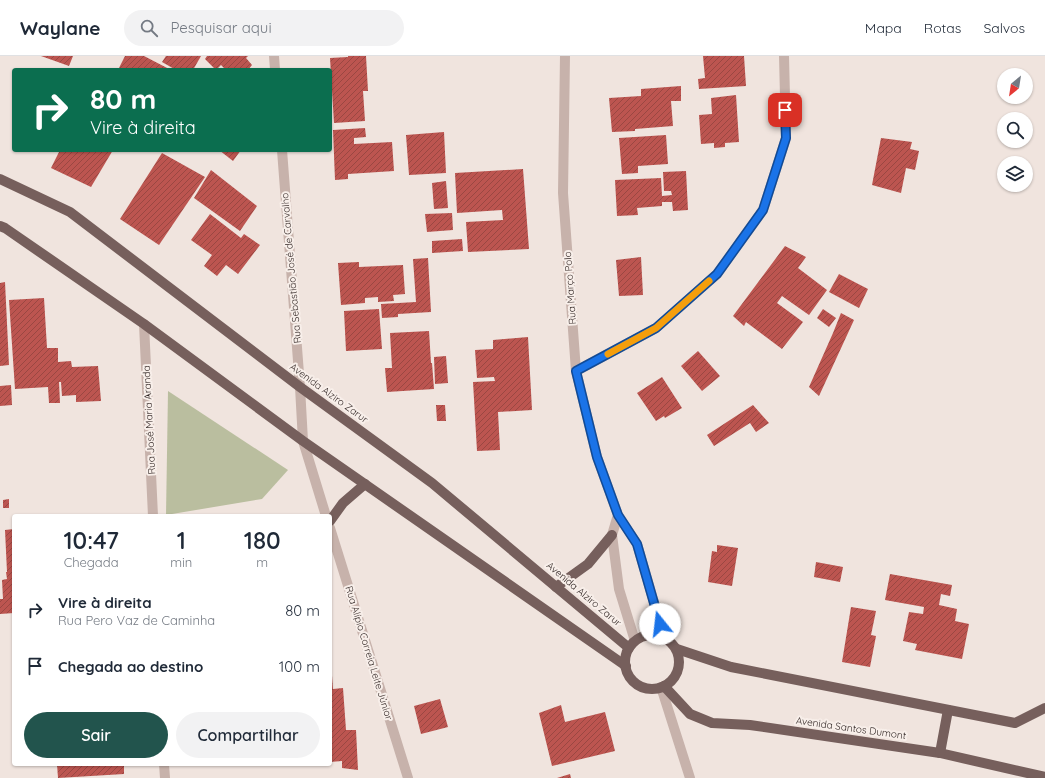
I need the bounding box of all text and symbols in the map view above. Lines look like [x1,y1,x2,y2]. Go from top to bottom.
search box [124,10,404,46]
text: Waylane [20,16,100,40]
icon: search [138,17,160,39]
text: Pesquisar aqui [170,18,272,37]
text: Mapa [865,19,902,37]
text: Rotas [924,19,961,37]
text: Salvos [983,19,1025,37]
north arrow [997,68,1033,104]
map controls [997,68,1033,192]
text: 80 m [90,81,156,116]
icon: right [24,84,76,136]
pin [768,93,802,127]
icon: arrive [774,99,796,121]
button: search [997,112,1033,148]
text: Vire à direita [90,116,196,139]
button: layers [997,156,1033,192]
street label: Rua Sebastião José de Carvalho [278,192,304,344]
street label: Rua Março Polo [561,251,579,325]
street label: Avenida Alziro Zarur [287,360,371,426]
street label: Rua José Maria Aranda [140,365,158,475]
text: 10:47 [63,525,119,555]
text: 1 [177,525,186,555]
text: 180 [244,525,281,555]
text: Chegada [64,554,119,570]
text: min [170,554,192,570]
text: m [256,554,268,570]
street label: Avenida Alziro Zarur [544,559,624,629]
street label: Rua Alípio Correia Leite Júnior [342,584,396,722]
text: Vire à direita [58,593,152,612]
icon: right [24,599,46,621]
text: 80 m [285,601,320,620]
position arrow [639,603,681,645]
text: Rua Pero Vaz de Caminha [58,612,215,628]
icon: arrive [24,655,46,677]
text: Chegada ao destino [58,657,203,676]
text: 100 m [279,657,320,676]
button: Sair [24,712,168,758]
button: Compartilhar [176,712,320,758]
street label: Avenida Santos Dumont [795,714,908,742]

